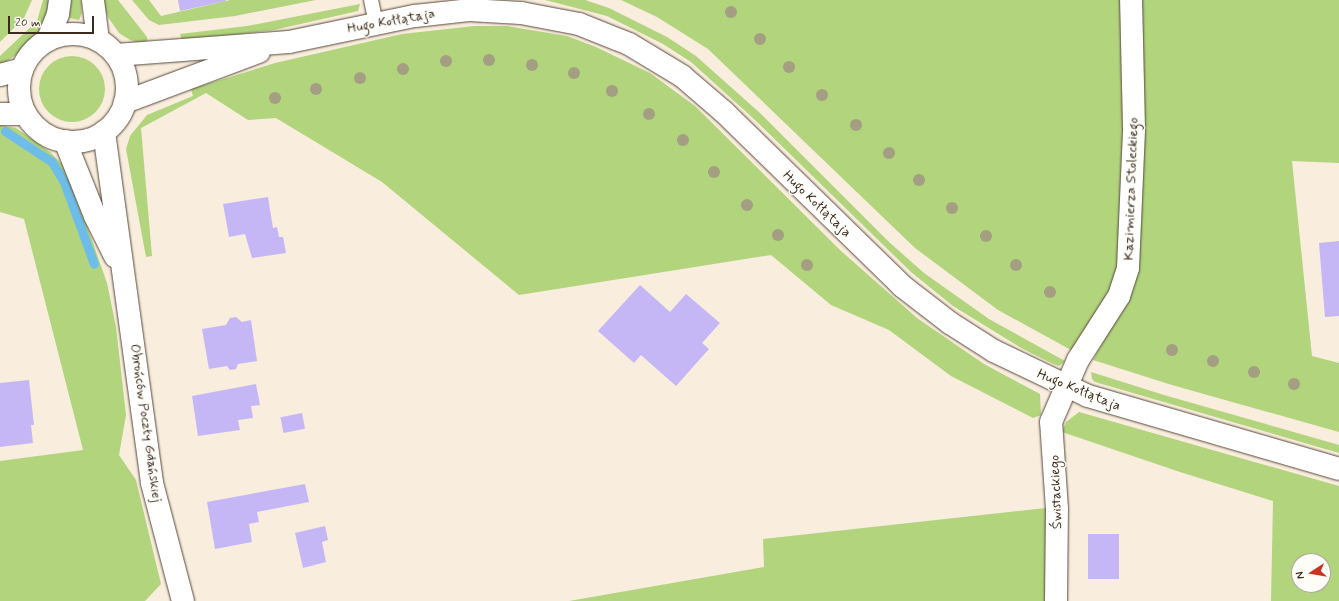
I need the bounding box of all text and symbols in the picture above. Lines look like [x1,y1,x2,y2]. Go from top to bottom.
street label: Hugo Kołłątaja [345,5,437,37]
scale bar [10,8,96,34]
text: 20 m [15,15,41,31]
street label: Kazimierza Stoleckiego [1120,118,1142,260]
street label: Hugo Kołłątaja [778,166,856,242]
street label: Obrońców Poczty Gdańskiej [126,341,166,505]
street label: Hugo Kołłątaja [1034,365,1124,415]
street label: Świstackiego [1046,455,1066,529]
north arrow [1291,553,1331,593]
text: N [1293,570,1308,580]

